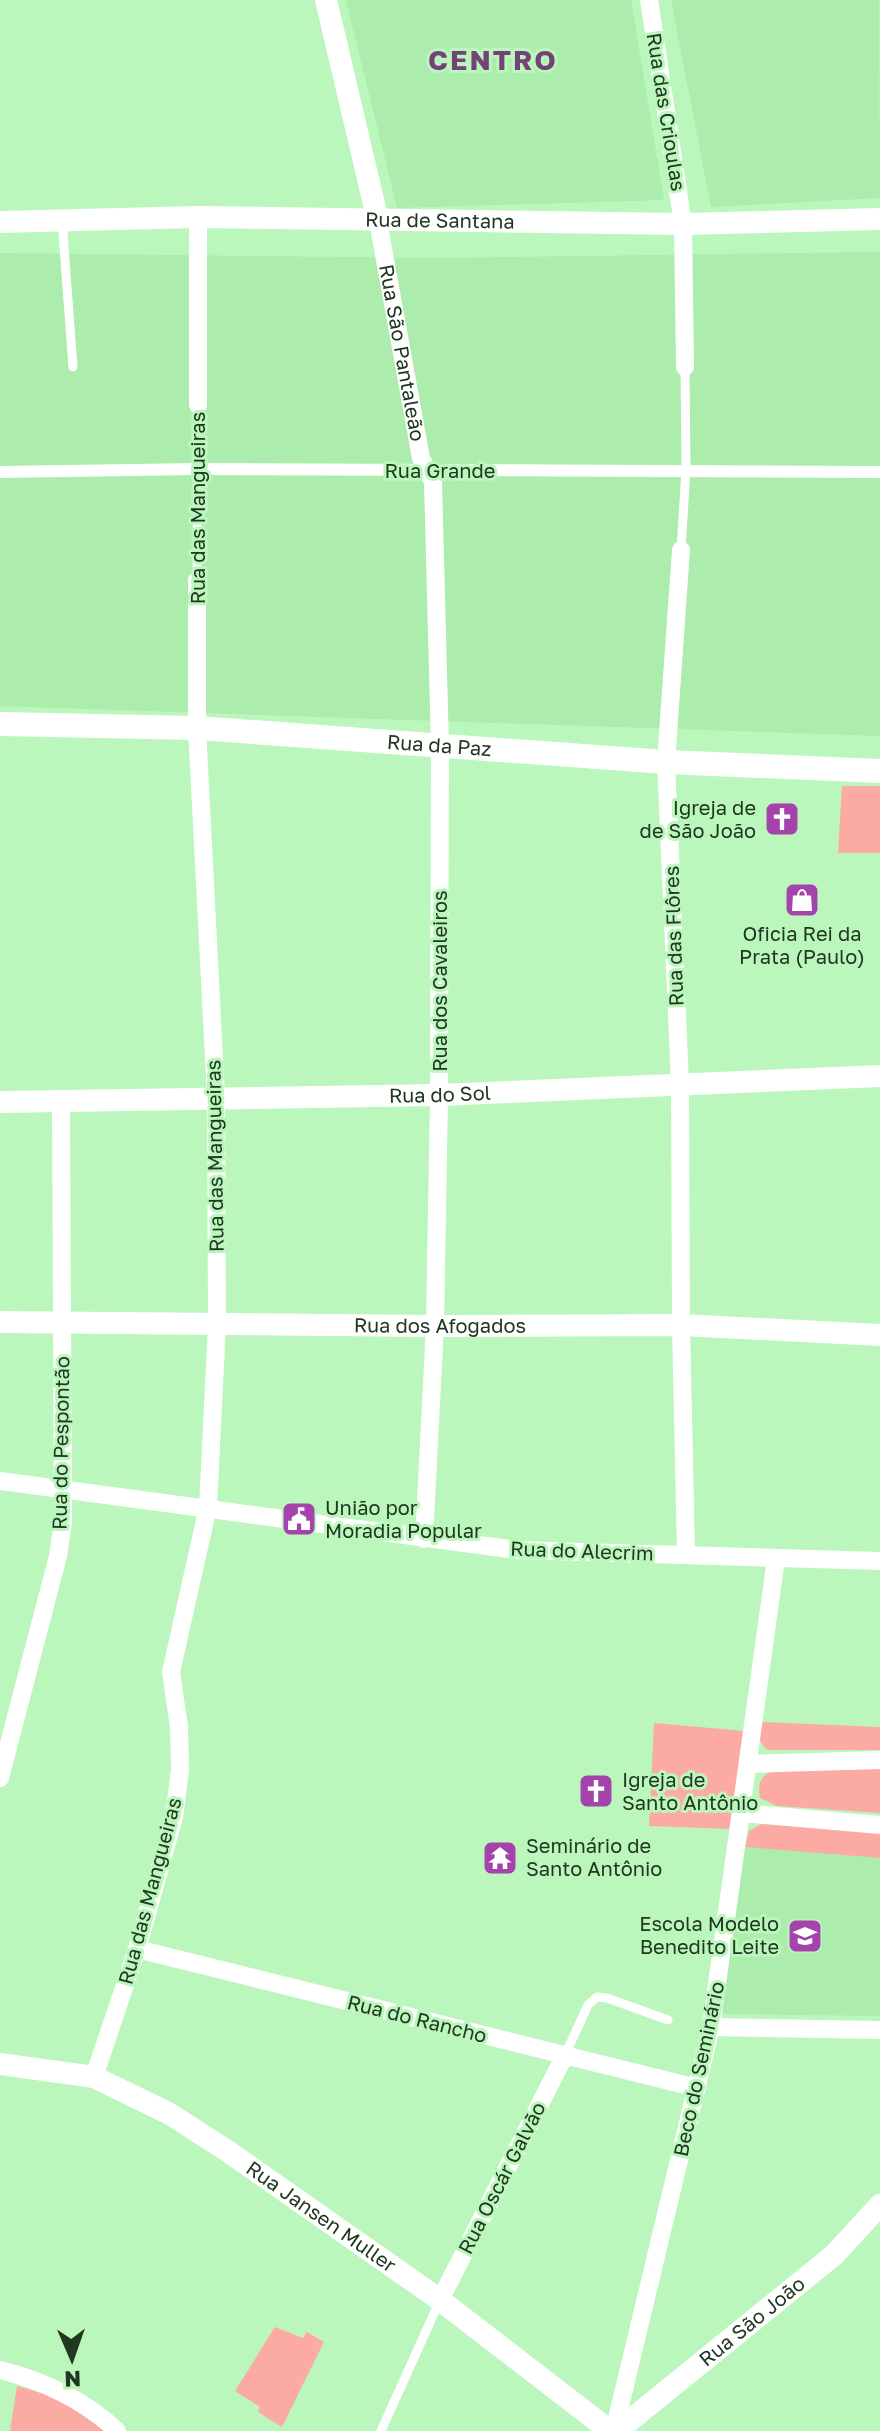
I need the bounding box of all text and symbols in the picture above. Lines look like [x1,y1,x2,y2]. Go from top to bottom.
street label: Rua das Crioulas [643,31,691,193]
district label: CENTRO [428,43,558,76]
street label: Rua de Santana [365,206,515,233]
street label: Rua São Pantaleão [375,262,431,443]
street label: Rua das Mangueiras [185,412,209,604]
street label: Rua Grande [385,458,495,482]
street label: Rua da Paz [386,729,492,760]
place label: Igreja de de São João [640,795,756,842]
church icon: Igreja de de São João [763,800,801,838]
street label: Rua das Flôres [659,865,687,1007]
shop icon: Oficia Rei da Prata (Paulo) [783,881,821,919]
street label: Rua dos Cavaleiros [427,890,451,1072]
place label: Oficia Rei da Prata (Paulo) [739,921,865,968]
street label: Rua das Mangueiras [200,1060,228,1252]
street label: Rua do Sol [389,1080,491,1107]
street label: Rua dos Afogados [354,1312,526,1337]
street label: Rua do Pespontão [46,1356,74,1530]
place label: União por Moradia Popular [325,1495,482,1542]
public building icon: União por Moradia Popular [280,1500,318,1538]
street label: Rua do Alecrim [510,1536,654,1564]
place label: Igreja de Santo Antônio [622,1767,758,1814]
church icon: Igreja de Santo Antônio [577,1772,615,1810]
street label: Rua das Mangueiras [113,1795,186,1987]
place label: Seminário de Santo Antônio [526,1833,662,1880]
temple icon: Seminário de Santo Antônio [481,1839,519,1877]
place label: Escola Modelo Benedito Leite [639,1911,779,1958]
school or university icon: Escola Modelo Benedito Leite [786,1917,824,1955]
street label: Beco do Seminário [668,1979,728,2159]
street label: Rua do Rancho [345,1989,490,2047]
street label: Rua Oscár Galvão [452,2097,550,2258]
street label: Rua Jansen Muller [242,2155,401,2277]
street label: Rua São João [694,2271,809,2371]
north arrow [32,2319,112,2399]
text: N [64,2366,82,2393]

